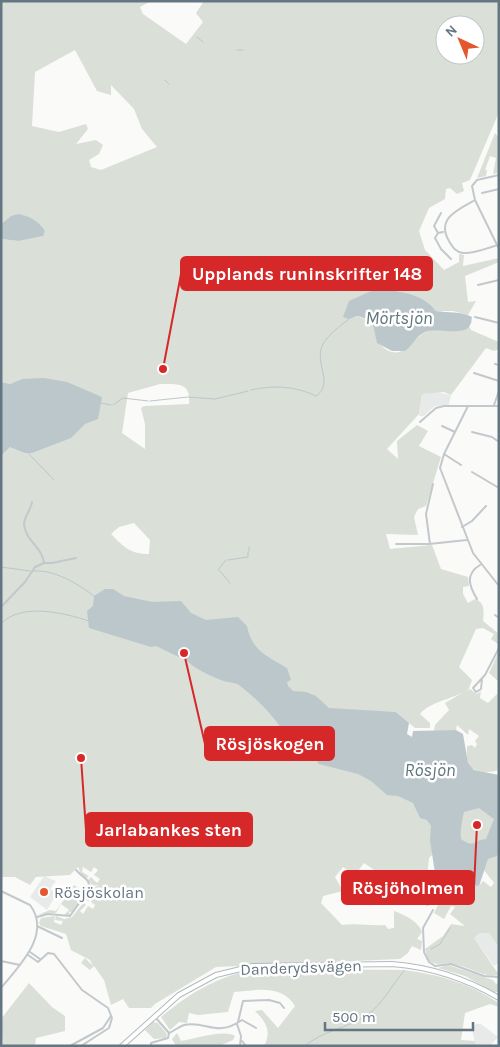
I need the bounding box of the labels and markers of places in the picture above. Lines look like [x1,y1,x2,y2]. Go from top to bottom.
callout: Upplands runinskrifter 148 [181,257,432,290]
callout: Rösjöskogen [205,727,334,760]
callout: Jarlabankes sten [86,813,252,846]
callout: Rösjöholmen [342,871,474,904]
place label: Rösjöskolan [54,883,144,902]
marker: Rösjöskolan [38,886,50,898]

